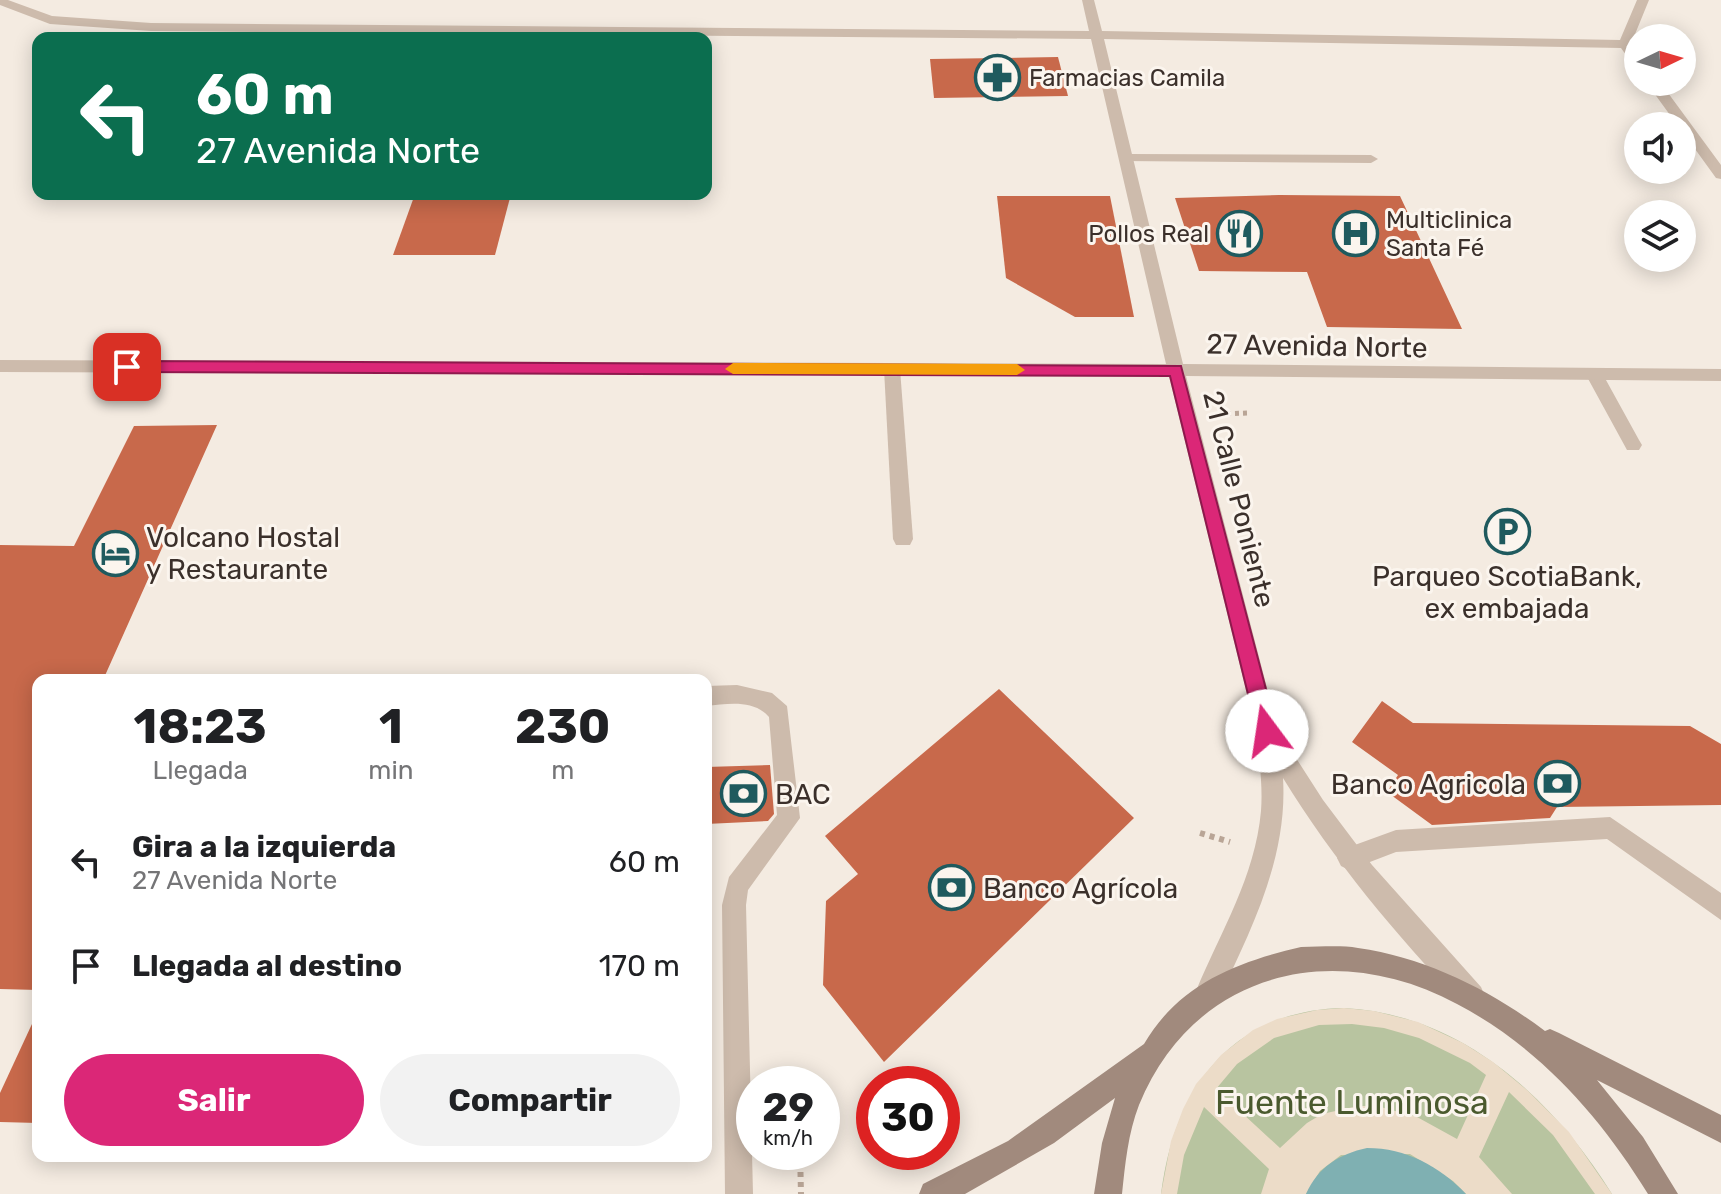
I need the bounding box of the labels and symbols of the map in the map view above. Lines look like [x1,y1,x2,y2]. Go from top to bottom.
north arrow [1624,24,1696,96]
pharmacy icon: Farmacias Camila [974,54,1022,102]
place label: Farmacias Camila [1029,64,1225,92]
place label: Multiclinica Santa Fé [1386,206,1512,262]
restaurant icon: Pollos Real [1216,210,1264,258]
hospital icon: Multiclinica Santa Fé [1331,210,1379,258]
place label: Pollos Real [1088,220,1209,248]
street label: 27 Avenida Norte [1206,328,1428,364]
pin [93,333,161,401]
street label: 21 Calle Poniente [1196,387,1282,611]
parking icon: Parqueo ScotiaBank, ex embajada [1483,507,1531,555]
place label: Volcano Hostal y Restaurante [146,521,340,586]
hotel icon: Volcano Hostal y Restaurante [91,529,139,577]
place label: Parqueo ScotiaBank, ex embajada [1372,560,1642,625]
position arrow [1225,689,1309,773]
bank icon: Banco Agricola [1533,760,1581,808]
place label: Banco Agricola [1331,768,1526,801]
bank icon: BAC [720,770,768,818]
place label: BAC [775,778,831,811]
bank icon: Banco Agrícola [928,864,976,912]
place label: Banco Agrícola [983,872,1178,905]
speed limit sign: 30 [856,1066,960,1170]
park label: Fuente Luminosa [1215,1082,1489,1123]

